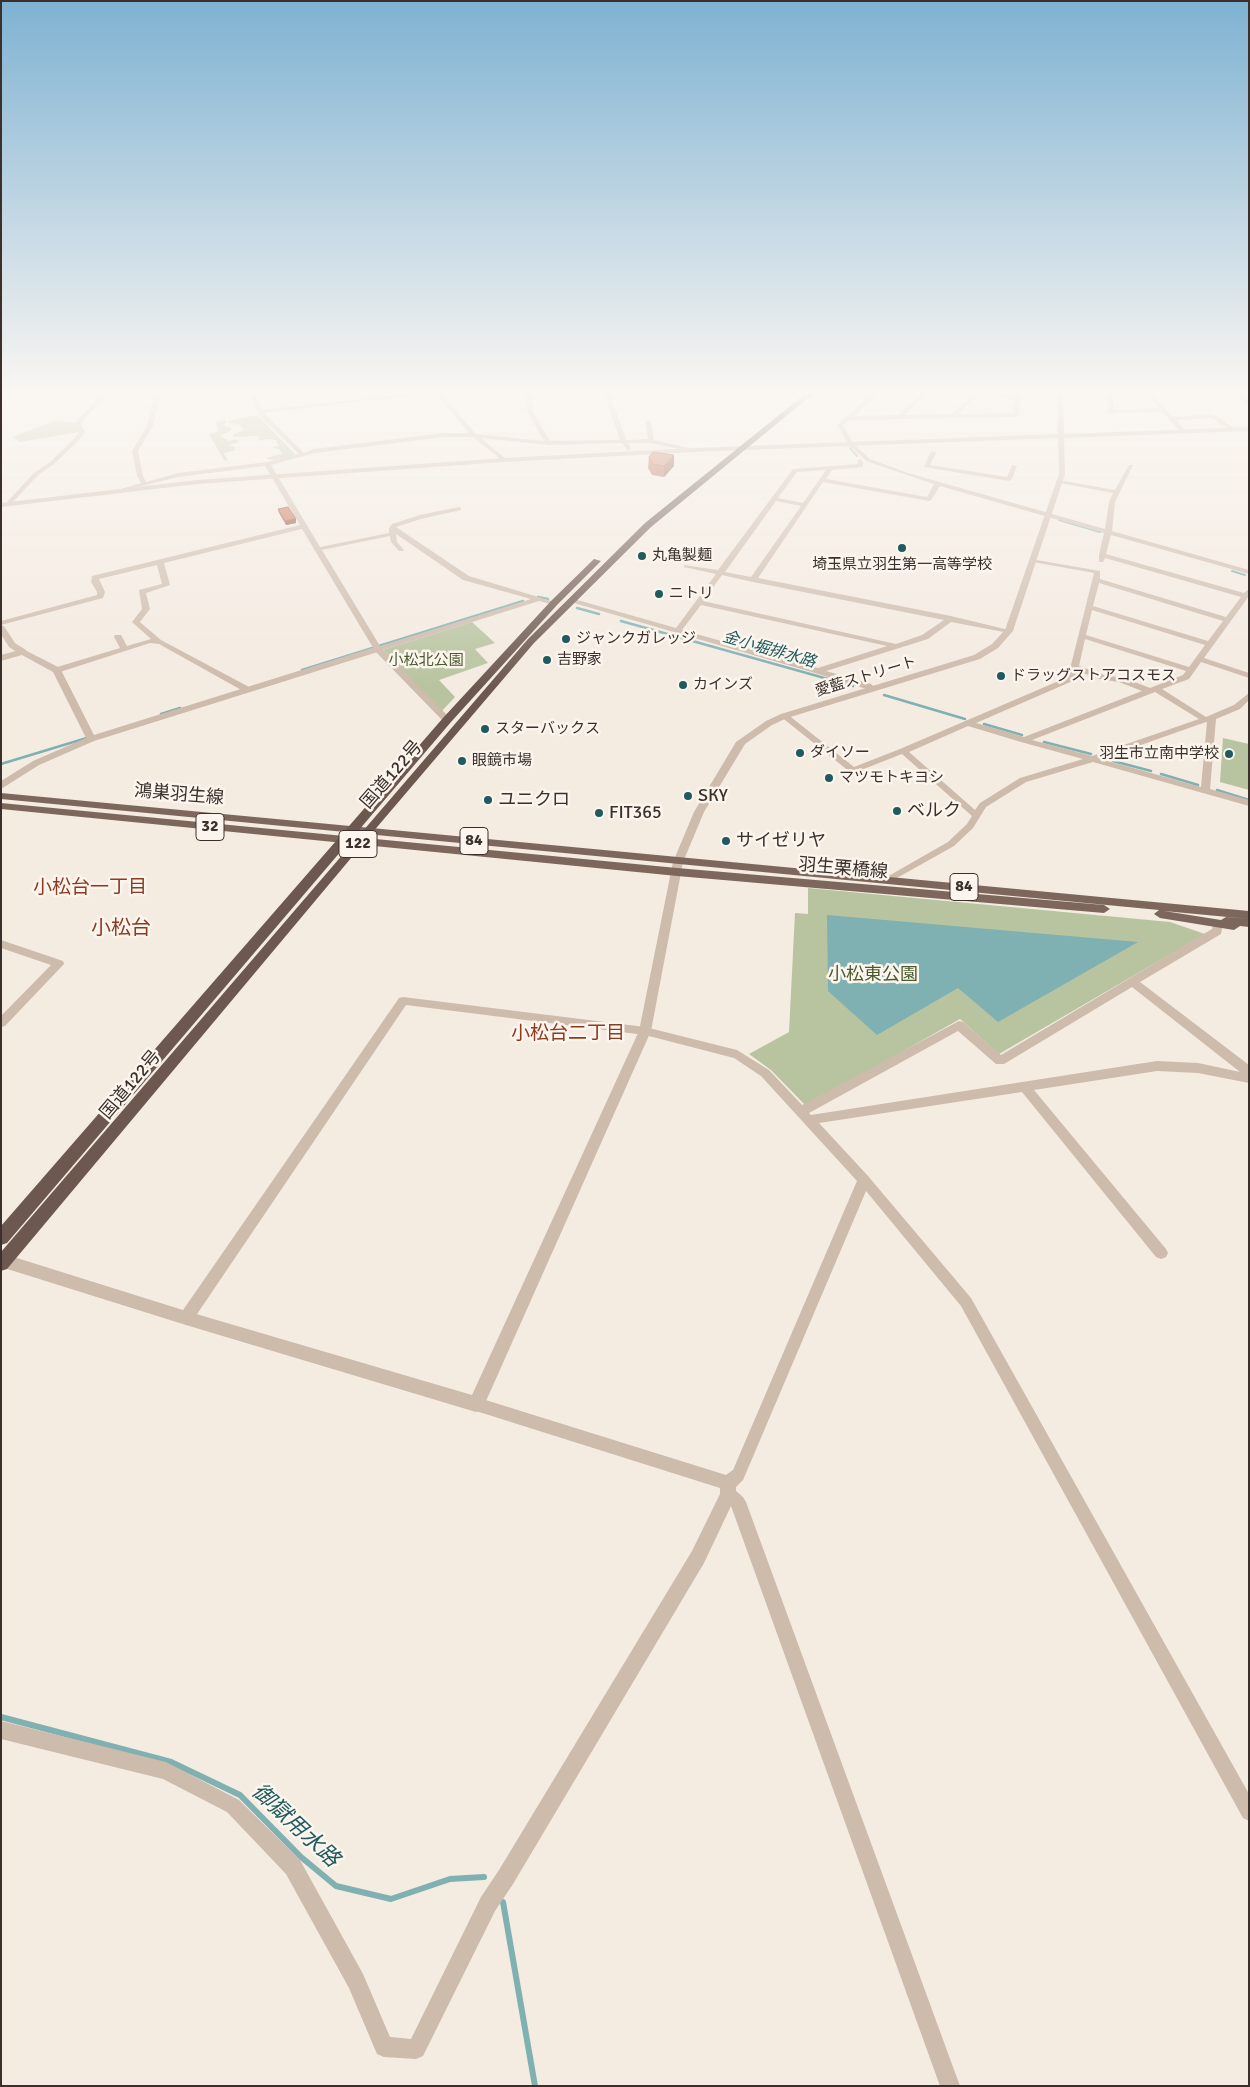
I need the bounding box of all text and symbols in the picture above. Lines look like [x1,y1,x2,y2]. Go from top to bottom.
marker: 埼玉県立羽生第一高等学校 [896,542,908,554]
place label: 丸亀製麺 [652,547,712,565]
marker: 丸亀製麺 [636,550,648,562]
place label: 埼玉県立羽生第一高等学校 [812,556,992,574]
place label: ニトリ [669,585,714,603]
marker: ニトリ [653,588,665,600]
water label: 金小堀排水路 [720,628,818,672]
place label: ジャンクガレッジ [576,630,696,648]
marker: ジャンクガレッジ [560,633,572,645]
place label: 吉野家 [557,651,602,669]
park label: 小松北公園 [389,652,463,670]
street label: 愛藍ストリート [813,653,919,701]
marker: 吉野家 [541,654,553,666]
place label: ドラッグストアコスモス [1011,667,1176,685]
marker: ドラッグストアコスモス [995,670,1007,682]
place label: カインズ [693,676,753,694]
marker: カインズ [677,679,689,691]
place label: スターバックス [495,720,600,738]
marker: スターバックス [479,723,491,735]
street label: 国道122号 [357,737,427,813]
place label: ダイソー [810,744,870,762]
place label: 羽生市立南中学校 [1099,745,1219,763]
marker: ダイソー [794,747,806,759]
marker: 羽生市立南中学校 [1223,748,1235,760]
place label: 眼鏡市場 [472,752,532,770]
marker: 眼鏡市場 [456,755,468,767]
place label: マツモトキヨシ [839,769,944,787]
marker: マツモトキヨシ [823,772,835,784]
street label: 鴻巣羽生線 [133,780,225,810]
place label: SKY [698,785,728,807]
place label: ユニクロ [498,789,570,811]
marker: SKY [682,790,694,802]
marker: ユニクロ [482,794,494,806]
place label: ベルク [907,800,961,822]
place label: FIT365 [609,802,662,824]
marker: ベルク [891,805,903,817]
marker: FIT365 [593,807,605,819]
road number: 32 [196,814,224,840]
road number: 84 [460,828,488,854]
place label: サイゼリヤ [736,830,826,852]
road number: 122 [339,831,377,858]
marker: サイゼリヤ [720,835,732,847]
street label: 羽生栗橋線 [797,854,889,884]
road number: 84 [950,874,978,900]
district label: 小松台一丁目 [33,877,147,899]
district label: 小松台 [91,917,151,941]
park label: 小松東公園 [828,964,918,986]
district label: 小松台二丁目 [511,1023,625,1045]
street label: 国道122号 [96,1046,166,1124]
water label: 御獄用水路 [246,1779,344,1873]

